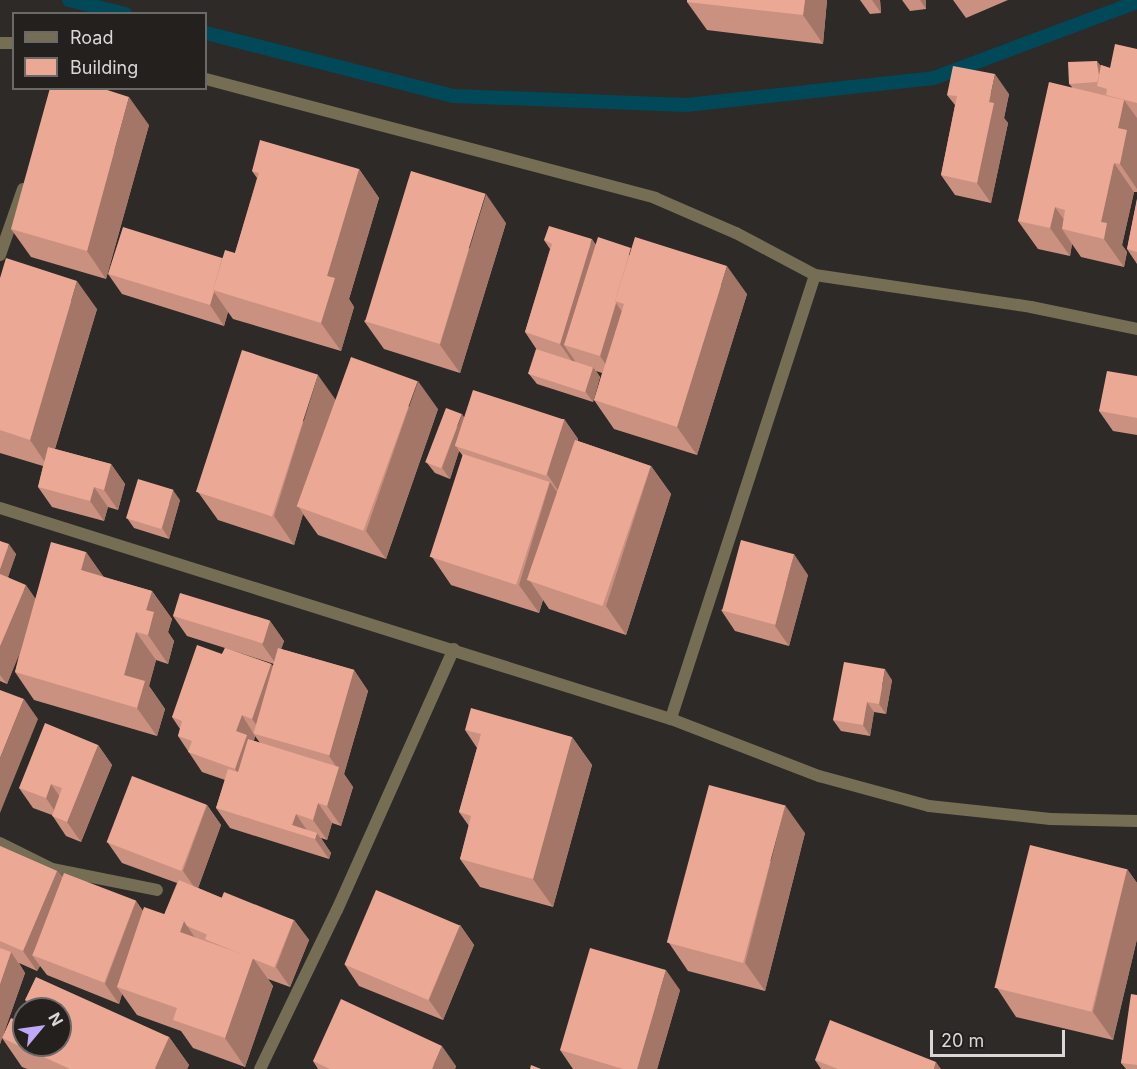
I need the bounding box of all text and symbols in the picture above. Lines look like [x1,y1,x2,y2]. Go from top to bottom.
legend [12,12,207,90]
text: Road [70,27,113,48]
text: Building [70,57,138,78]
north arrow [12,997,72,1057]
text: N [44,1009,68,1029]
scale bar [933,1018,1068,1056]
text: 20 m [941,1030,984,1051]

